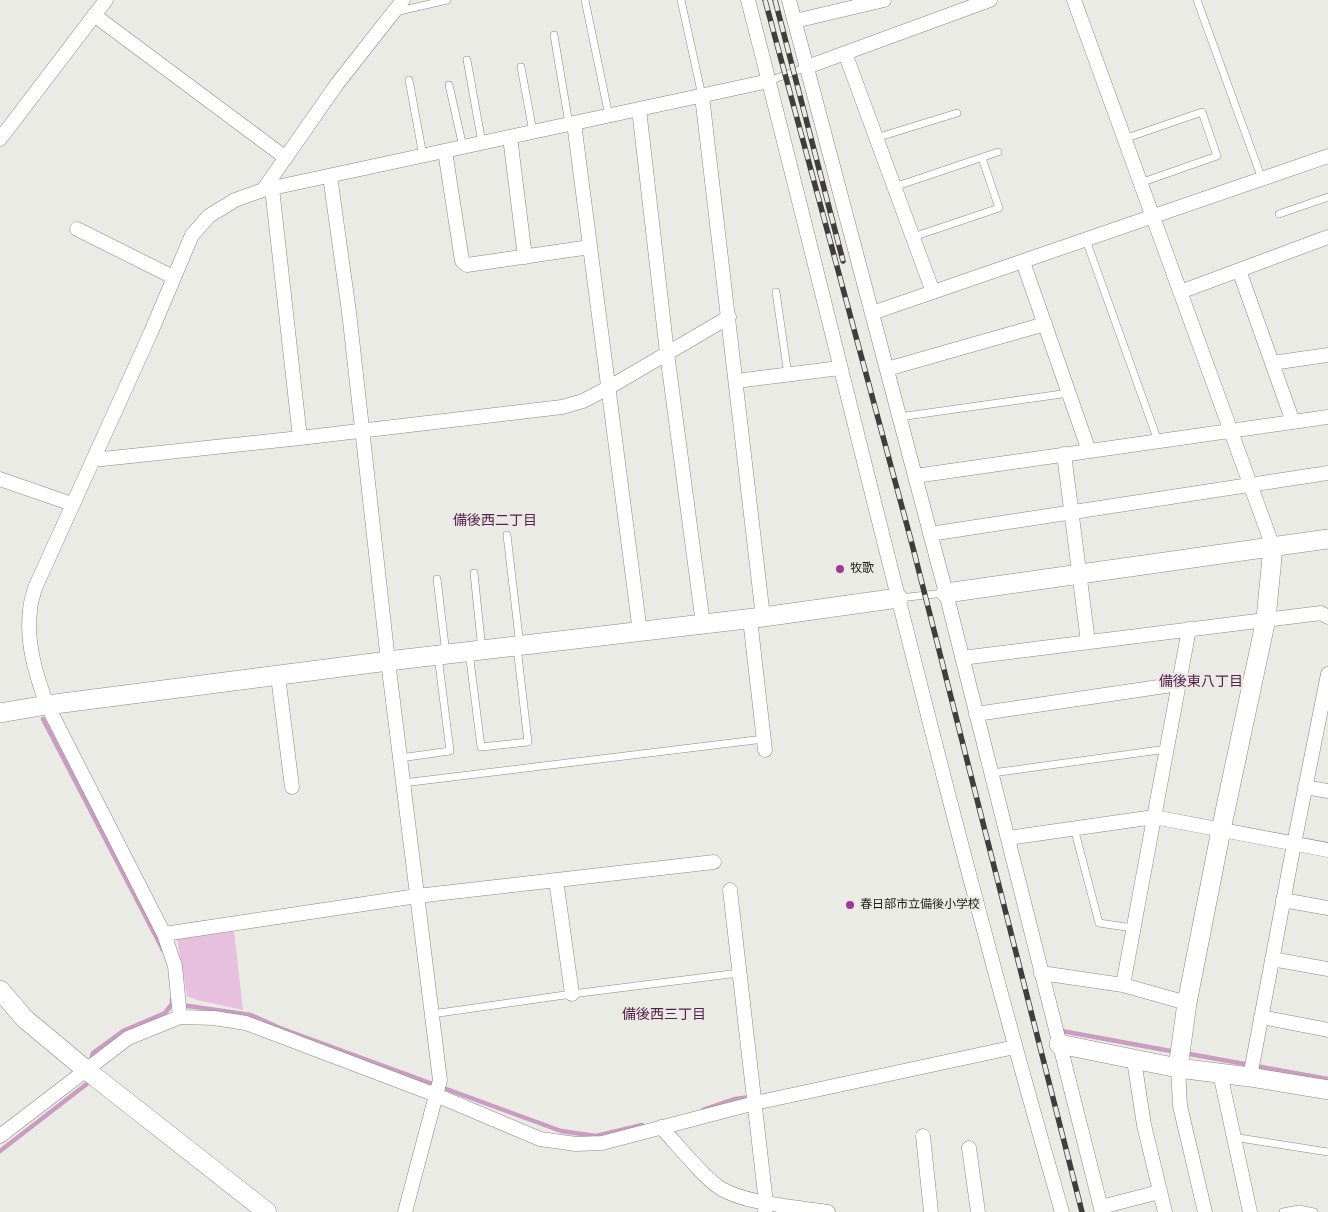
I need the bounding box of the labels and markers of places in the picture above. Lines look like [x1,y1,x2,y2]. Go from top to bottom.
place label: 牧歌 [850,562,874,576]
marker: 牧歌 [834,563,846,575]
place label: 春日部市立備後小学校 [860,898,980,912]
marker: 春日部市立備後小学校 [844,899,856,911]

